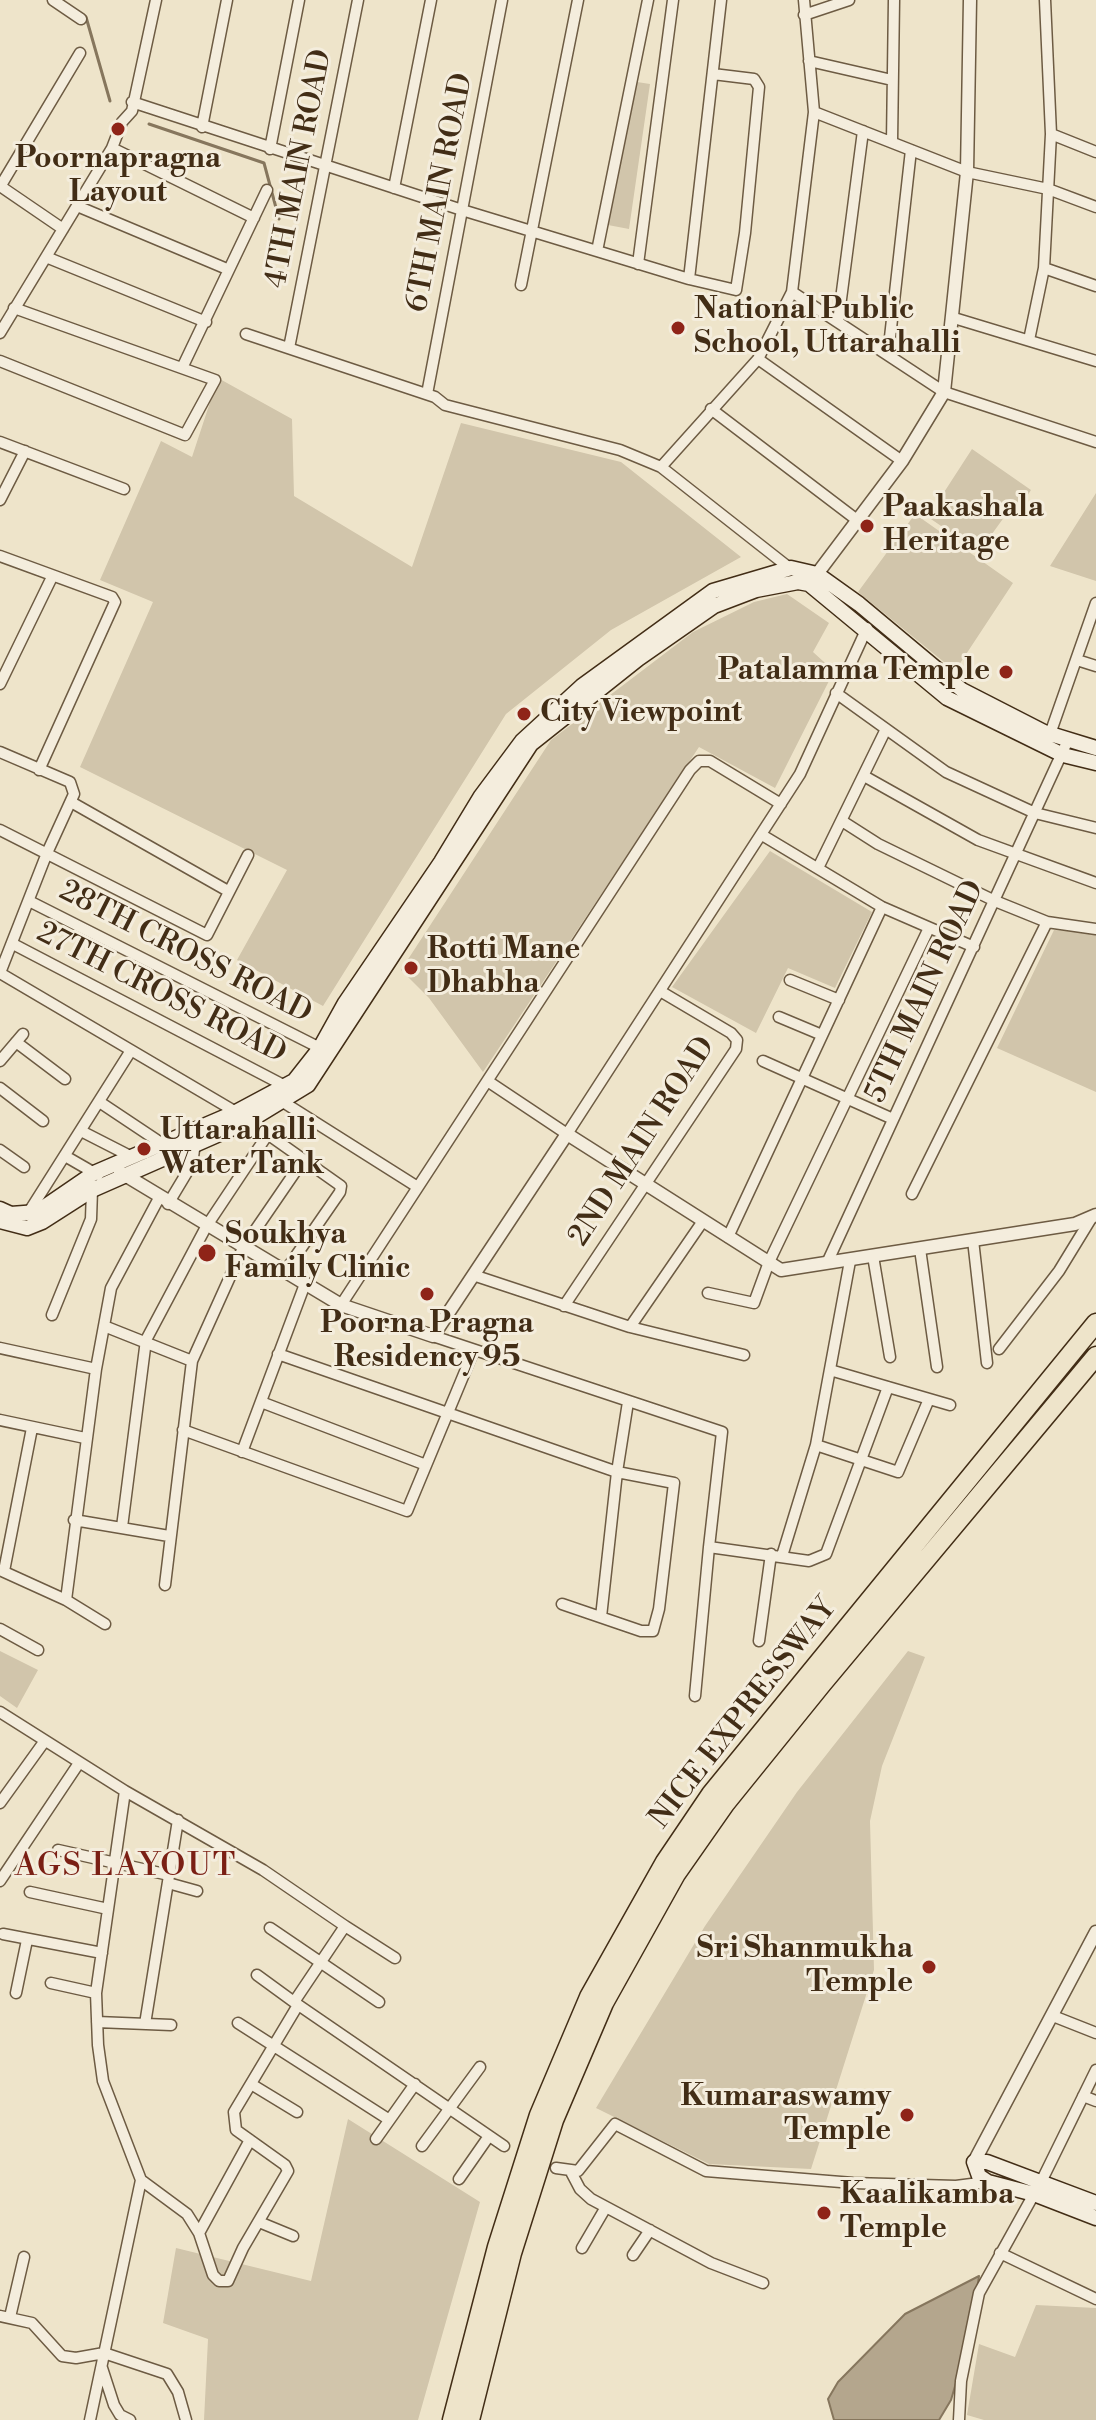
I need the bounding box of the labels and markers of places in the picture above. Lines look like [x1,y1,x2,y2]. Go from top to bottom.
marker: Poornapragna Layout [109,120,127,138]
place label: Poornapragna Layout [15,142,221,212]
place label: National Public School, Uttarahalli [694,293,960,364]
marker: National Public School, Uttarahalli [669,319,687,337]
place label: Paakashala Heritage [883,491,1044,562]
marker: Paakashala Heritage [858,517,876,535]
place label: Patalamma Temple [718,654,990,690]
marker: Patalamma Temple [997,663,1015,681]
place label: City Viewpoint [540,696,742,732]
marker: City Viewpoint [515,705,533,723]
place label: Rotti Mane Dhabha [427,933,580,1004]
marker: Rotti Mane Dhabha [402,959,420,977]
place label: Uttarahalli Water Tank [160,1114,324,1184]
marker: Uttarahalli Water Tank [135,1140,153,1158]
place label: Soukhya Family Clinic [225,1218,411,1288]
marker: Soukhya Family Clinic [196,1242,218,1264]
marker: Poorna Pragna Residency 95 [418,1285,436,1303]
place label: Poorna Pragna Residency 95 [320,1307,534,1378]
place label: Sri Shanmukha Temple [697,1932,913,2002]
marker: Sri Shanmukha Temple [920,1958,938,1976]
place label: Kumaraswamy Temple [681,2080,891,2150]
marker: Kumaraswamy Temple [898,2106,916,2124]
place label: Kaalikamba Temple [840,2178,1014,2248]
marker: Kaalikamba Temple [815,2204,833,2222]

